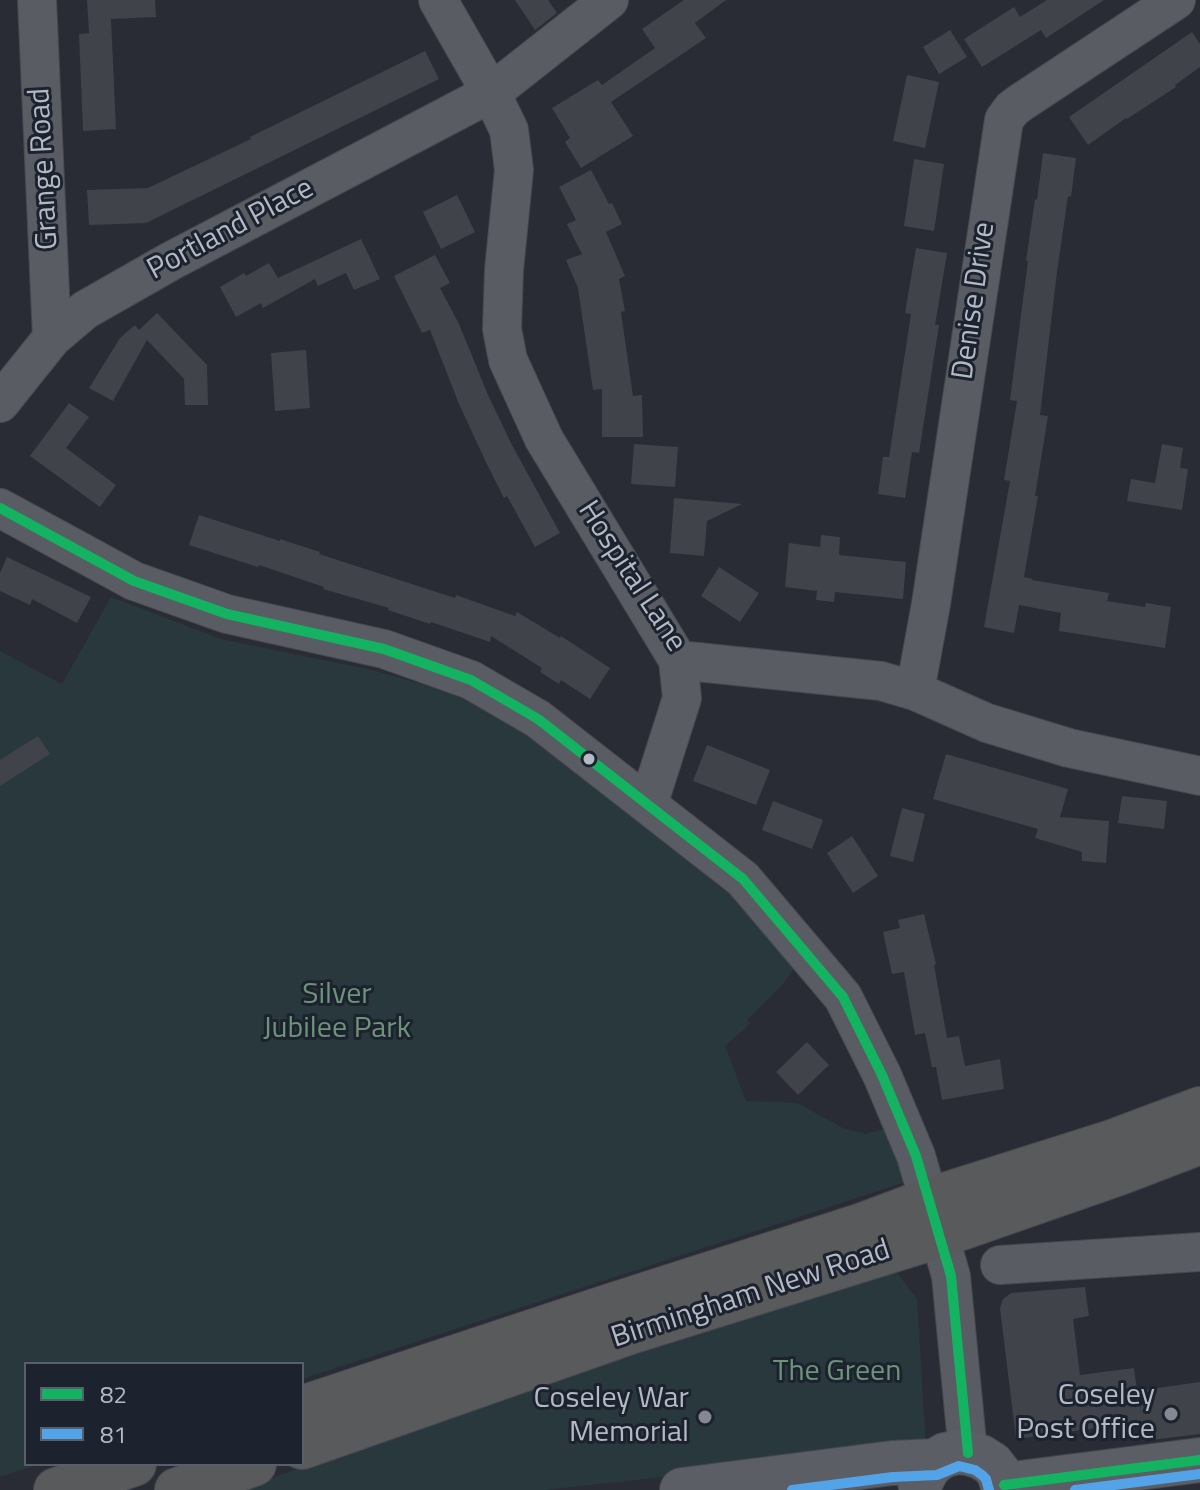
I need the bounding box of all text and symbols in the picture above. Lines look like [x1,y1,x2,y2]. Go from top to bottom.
street label: Grange Road [23,87,67,251]
street label: Portland Place [142,171,320,289]
street label: Denise Drive [946,220,1004,382]
street label: Hospital Lane [569,495,693,659]
unlabelled marker [581,751,597,767]
park label: Silver Jubilee Park [263,978,411,1048]
street label: Birmingham New Road [607,1233,895,1357]
park label: The Green [773,1355,901,1391]
legend [24,1362,304,1466]
text: 82 [100,1376,127,1412]
place label: Coseley Post Office [1016,1379,1155,1450]
place label: Coseley War Memorial [534,1382,689,1452]
marker: Coseley Post Office [1162,1405,1180,1423]
marker: Coseley War Memorial [696,1408,714,1426]
text: 81 [100,1416,127,1452]

